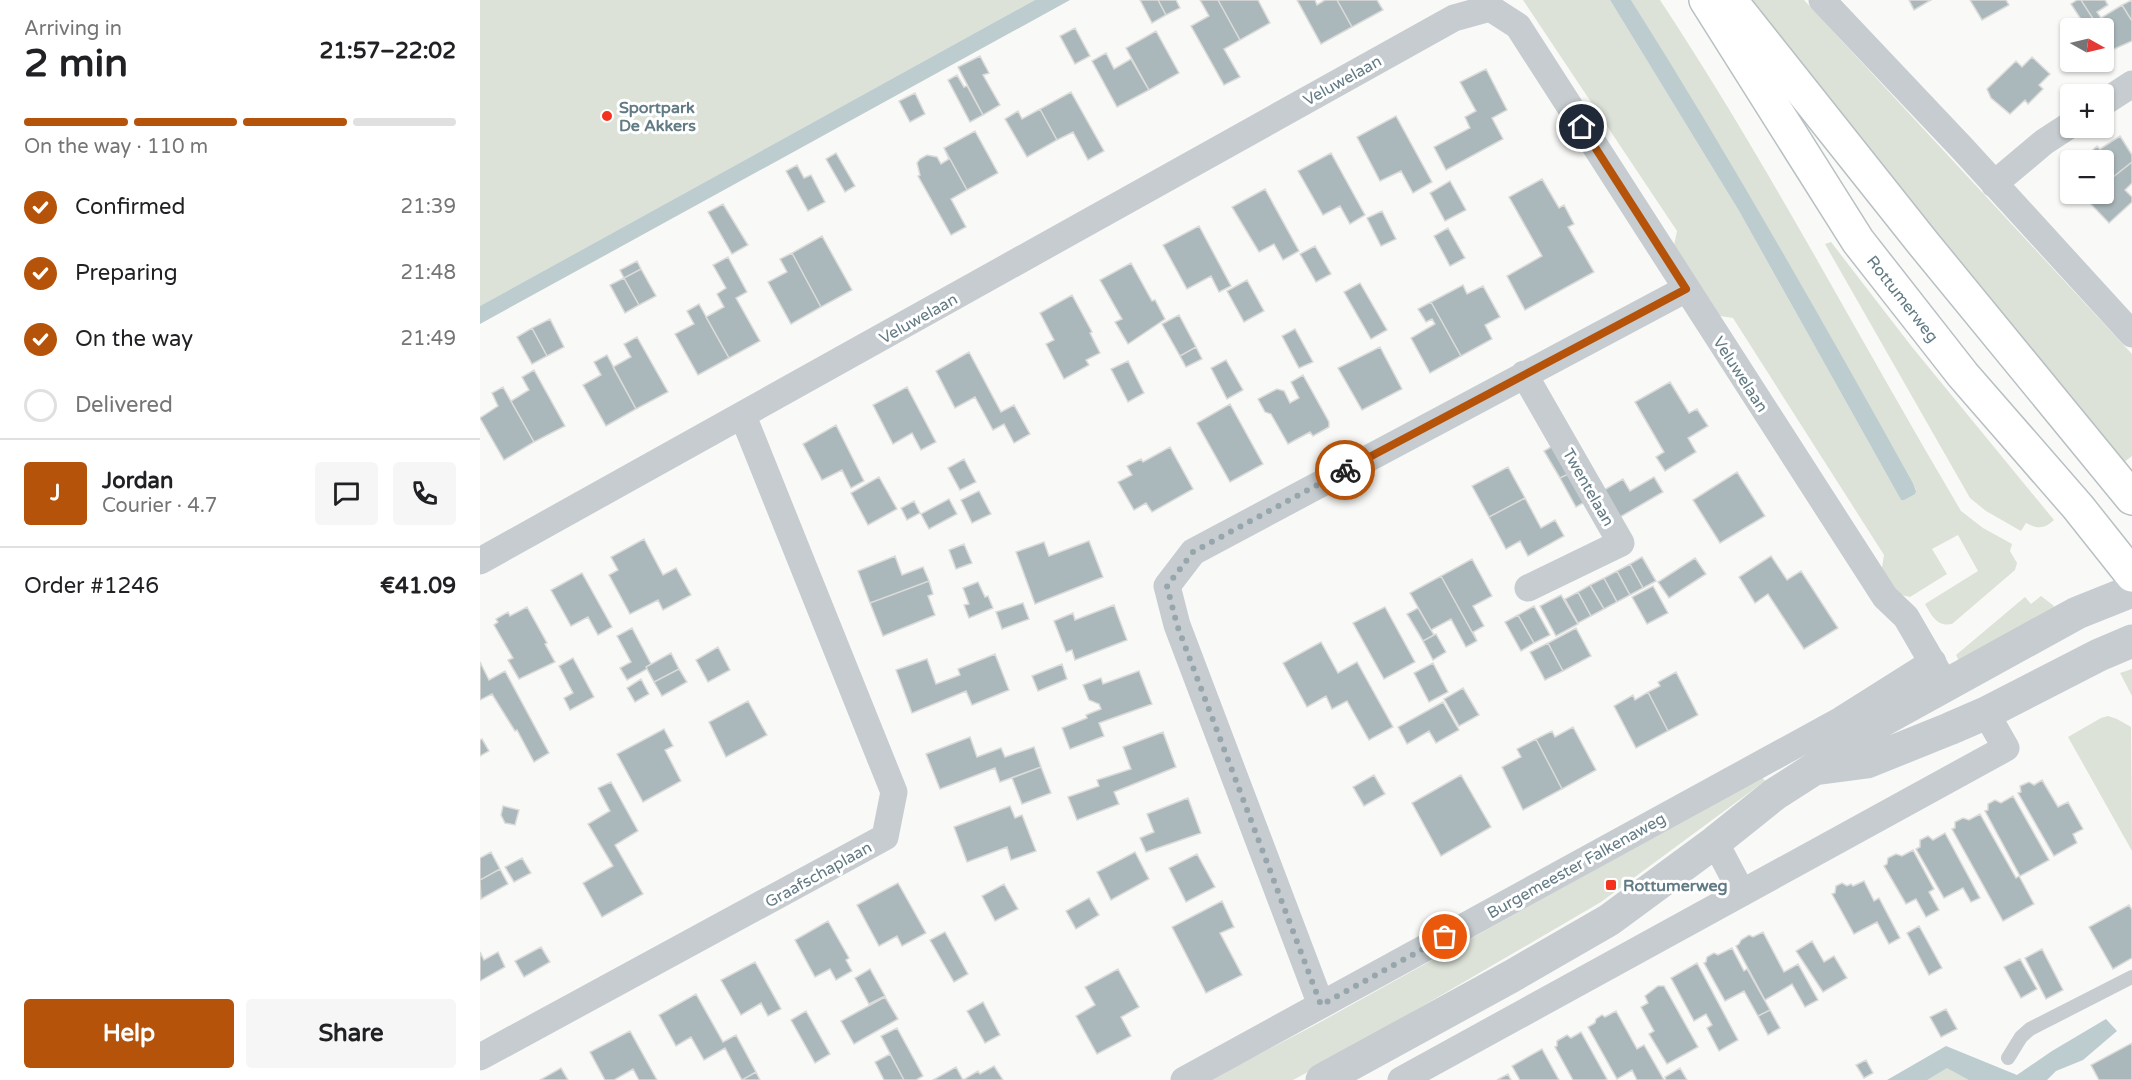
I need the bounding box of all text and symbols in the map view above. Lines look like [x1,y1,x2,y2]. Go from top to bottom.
text: Arriving in [24,17,122,41]
north arrow [2060,18,2114,72]
map controls [2060,18,2114,204]
text: 21:57–22:02 [319,38,456,64]
text: 2 min [24,40,128,87]
street label: Veluwelaan [1300,51,1385,111]
button: + [2060,84,2114,138]
place label: Sportpark De Akkers [619,98,696,136]
pin [1556,101,1607,152]
marker: Sportpark De Akkers [600,109,614,123]
icon: home [1565,110,1598,143]
text: On the way · 110 m [24,135,208,159]
button: − [2060,150,2114,204]
icon: check [24,191,57,224]
text: Confirmed [75,194,185,220]
text: 21:39 [401,195,456,219]
street label: Rottumerweg [1862,252,1942,347]
icon: check [24,257,57,290]
text: Preparing [75,260,178,286]
text: 21:48 [401,261,456,285]
street label: Veluwelaan [876,289,961,349]
icon: check [24,323,57,356]
text: On the way [75,326,193,352]
text: 21:49 [401,327,456,351]
street label: Veluwelaan [1708,333,1772,416]
text: Delivered [75,392,173,418]
courier [1315,440,1375,500]
street label: Twentelaan [1558,445,1618,530]
icon: bike [1329,454,1362,487]
button: chat [315,462,378,525]
button: phone [393,462,456,525]
text: Jordan [102,468,173,494]
text: J [50,480,61,506]
text: Courier · 4.7 [102,494,217,518]
text: Order #1246 [24,573,159,599]
text: €41.09 [380,573,456,599]
street label: Burgemeester Falkenaweg [1484,808,1669,923]
street label: Graafschaplaan [762,837,875,912]
place label: Rottumerweg [1623,876,1728,896]
marker: Rottumerweg [1604,878,1618,892]
pin [1419,911,1470,962]
icon: bag [1428,920,1461,953]
button: Help [24,999,234,1068]
button: Share [246,999,456,1068]

